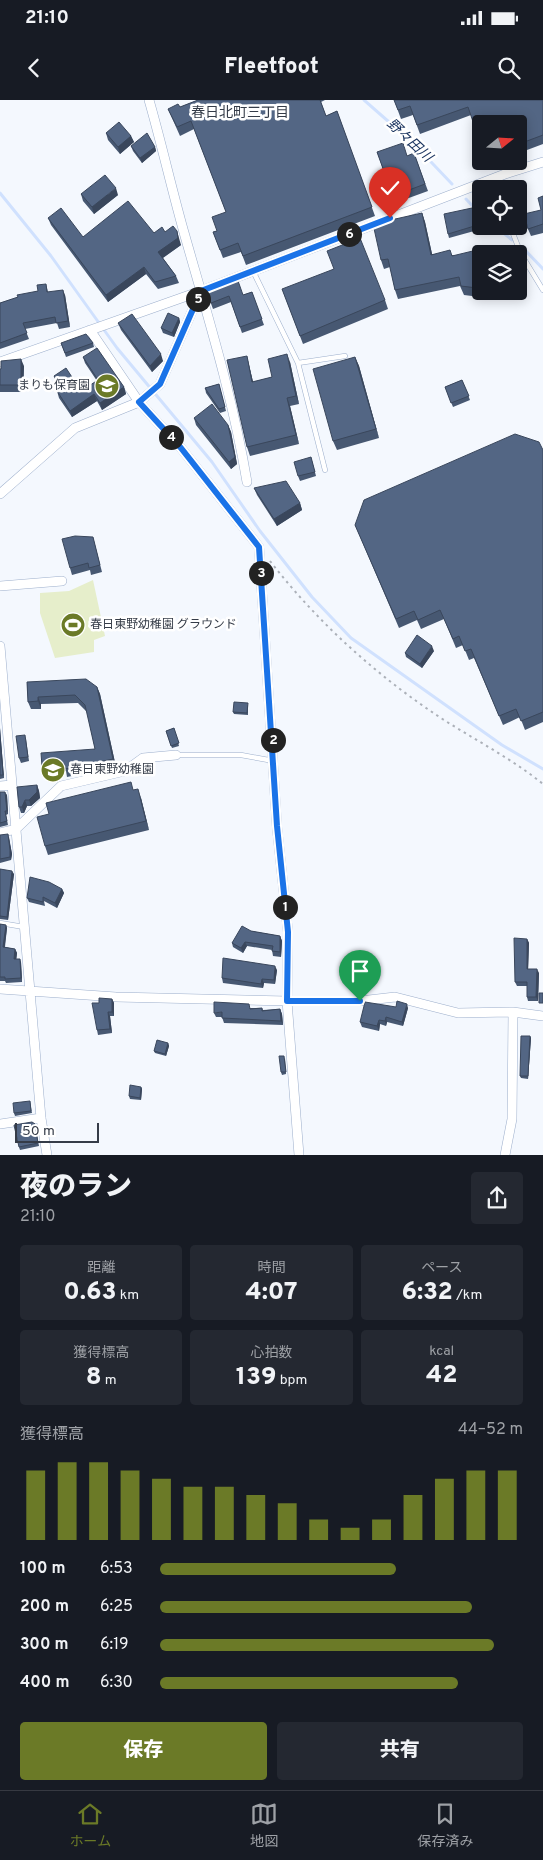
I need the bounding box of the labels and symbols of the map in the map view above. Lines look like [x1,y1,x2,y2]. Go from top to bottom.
district label: 春日北町三丁目 [191,104,289,122]
north arrow [472,115,528,170]
water label: 野々田川 [383,116,437,168]
pin [369,167,411,218]
pin: 6 [336,222,362,246]
pin: 5 [186,286,210,312]
school or university icon: まりも保育園 [94,373,120,399]
place label: まりも保育園 [18,378,90,394]
pin: 4 [158,424,184,450]
pin: 3 [248,560,274,586]
sports icon: 春日東野幼稚園 グラウンド [60,612,86,638]
place label: 春日東野幼稚園 グラウンド [90,617,237,633]
pin: 2 [260,728,286,752]
school or university icon: 春日東野幼稚園 [40,757,66,783]
place label: 春日東野幼稚園 [70,762,154,778]
pin: 1 [272,894,298,920]
pin [339,950,381,1001]
scale bar [15,1120,99,1143]

